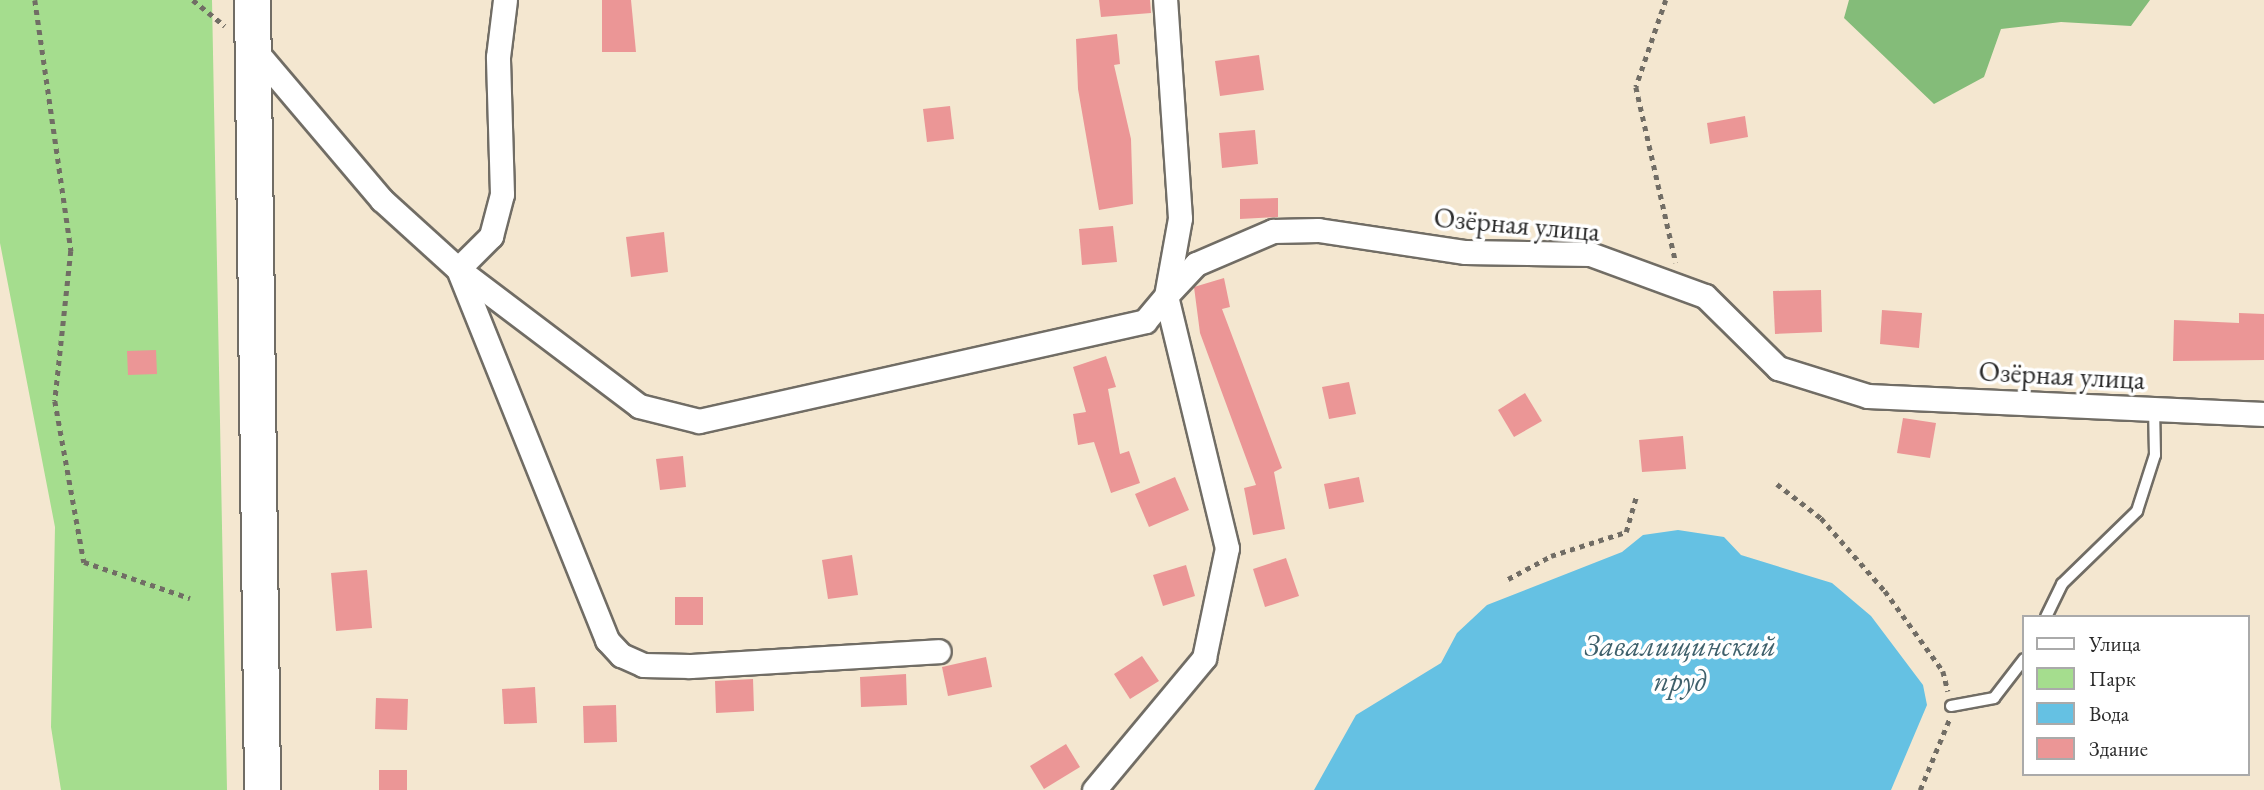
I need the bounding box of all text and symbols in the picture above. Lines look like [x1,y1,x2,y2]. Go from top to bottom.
street label: Озёрная улица [1432,200,1602,248]
street label: Озёрная улица [1978,354,2146,396]
legend [2022,615,2250,776]
water label: Завалищинский пруд [1584,628,1776,698]
text: Улица [2089,630,2141,657]
text: Парк [2089,665,2136,692]
text: Вода [2089,700,2129,727]
text: Здание [2089,735,2148,762]

